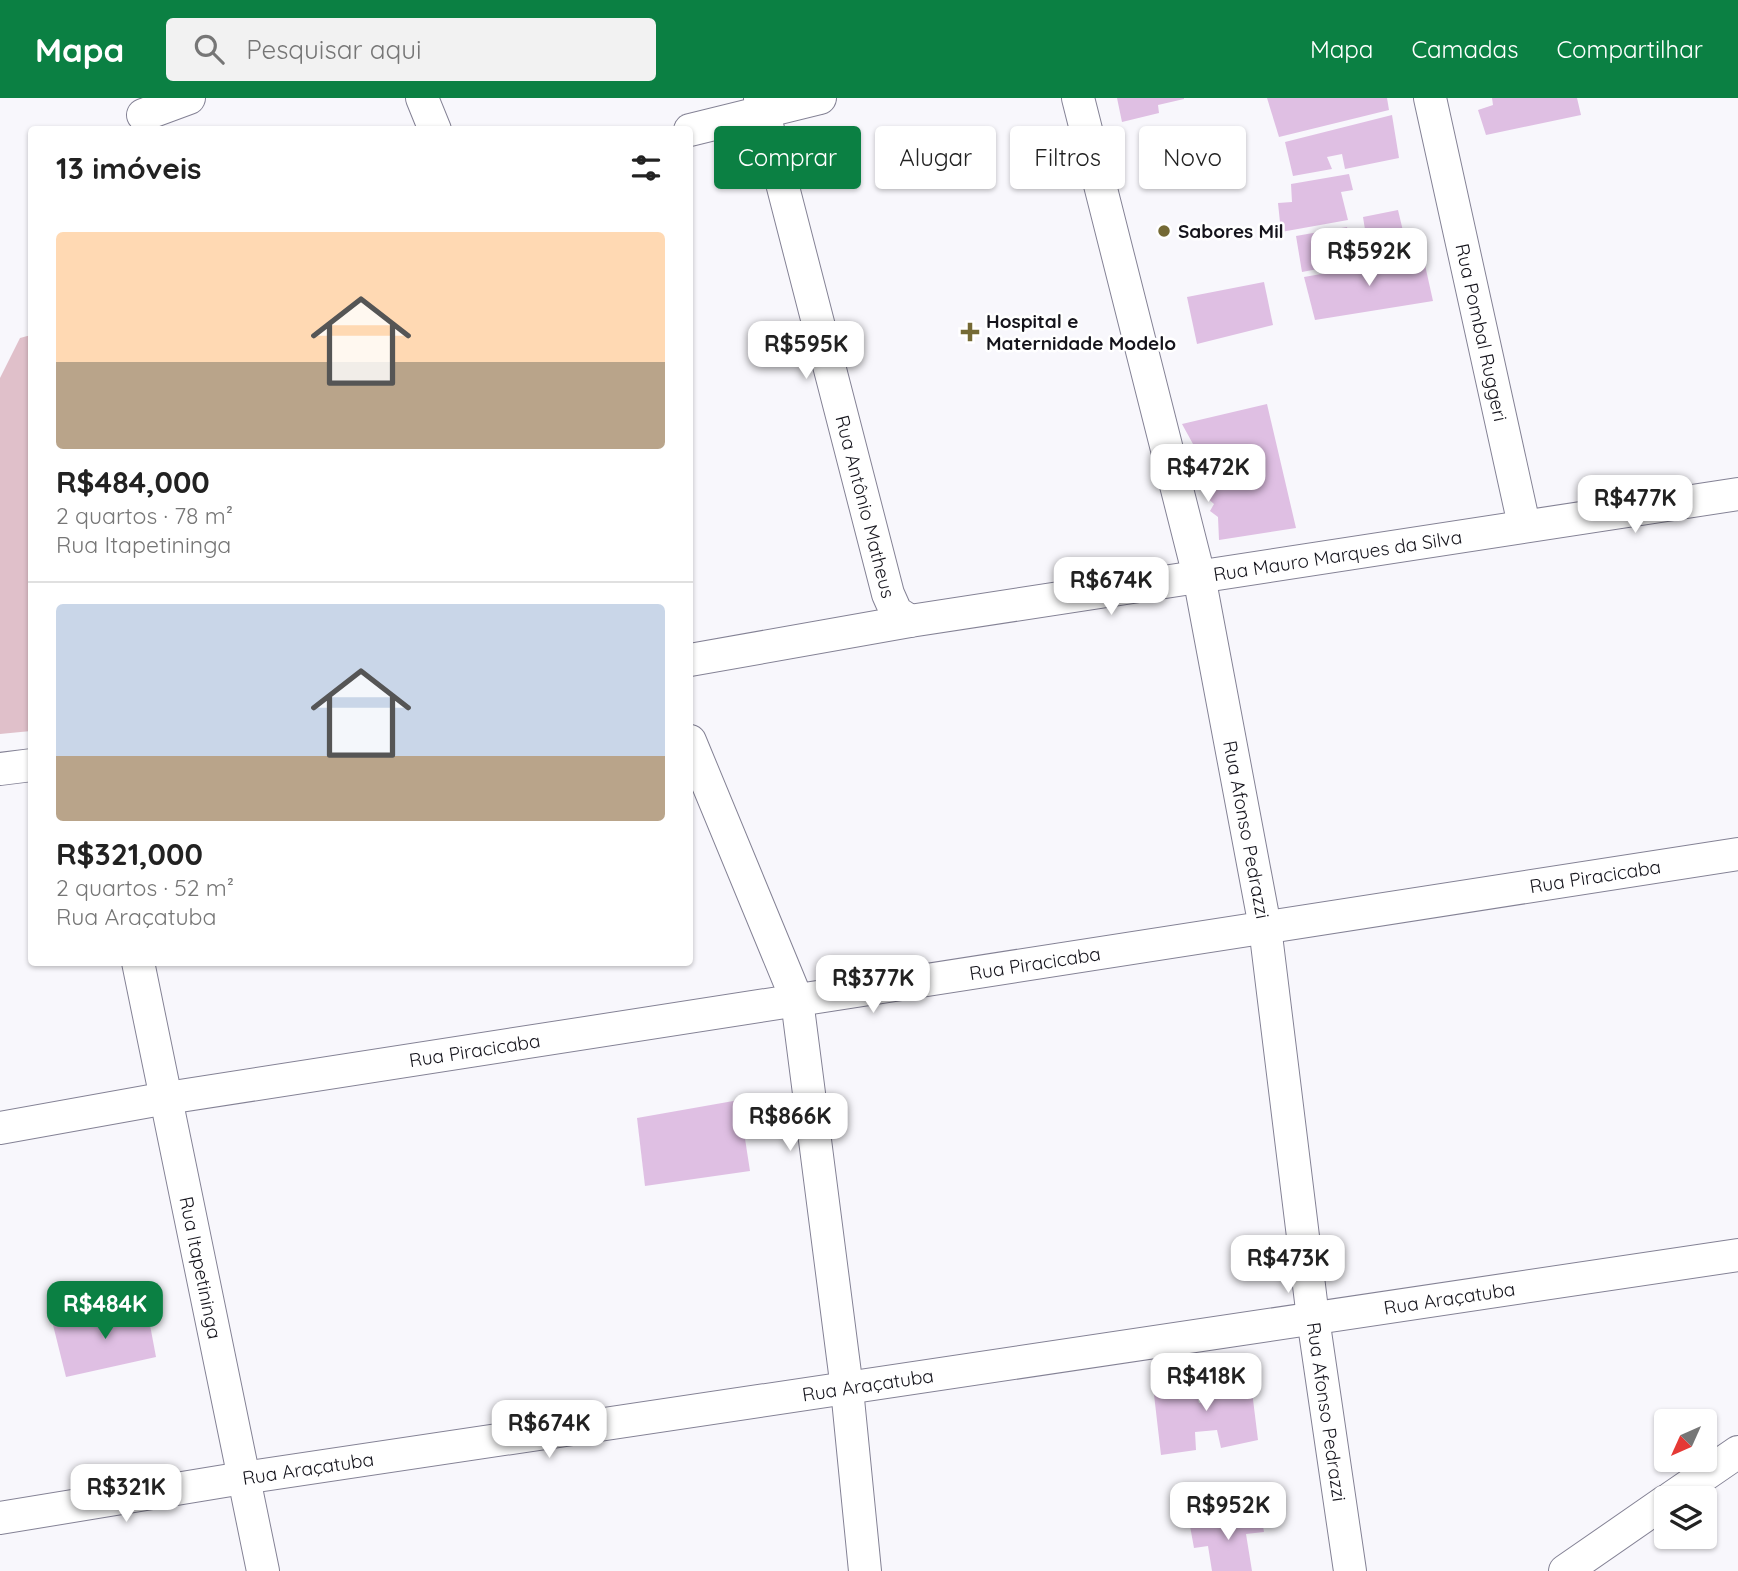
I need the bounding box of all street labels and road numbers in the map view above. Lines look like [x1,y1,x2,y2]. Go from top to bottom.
street label: Rua Pombal Ruggeri [1450,241,1513,423]
street label: Rua Antônio Matheus [830,413,901,601]
street label: Rua Mauro Marques da Silva [1212,525,1464,586]
street label: Rua Afonso Pedrazzi [1218,738,1275,921]
street label: Rua Piracicaba [1528,854,1662,898]
street label: Rua Piracicaba [968,941,1102,985]
street label: Rua Piracicaba [407,1028,542,1072]
street label: Rua Itapetininga [174,1194,227,1341]
street label: Rua Araçatuba [1382,1276,1517,1320]
street label: Rua Afonso Pedrazzi [1302,1321,1352,1503]
street label: Rua Araçatuba [800,1363,935,1406]
street label: Rua Araçatuba [241,1447,375,1490]

